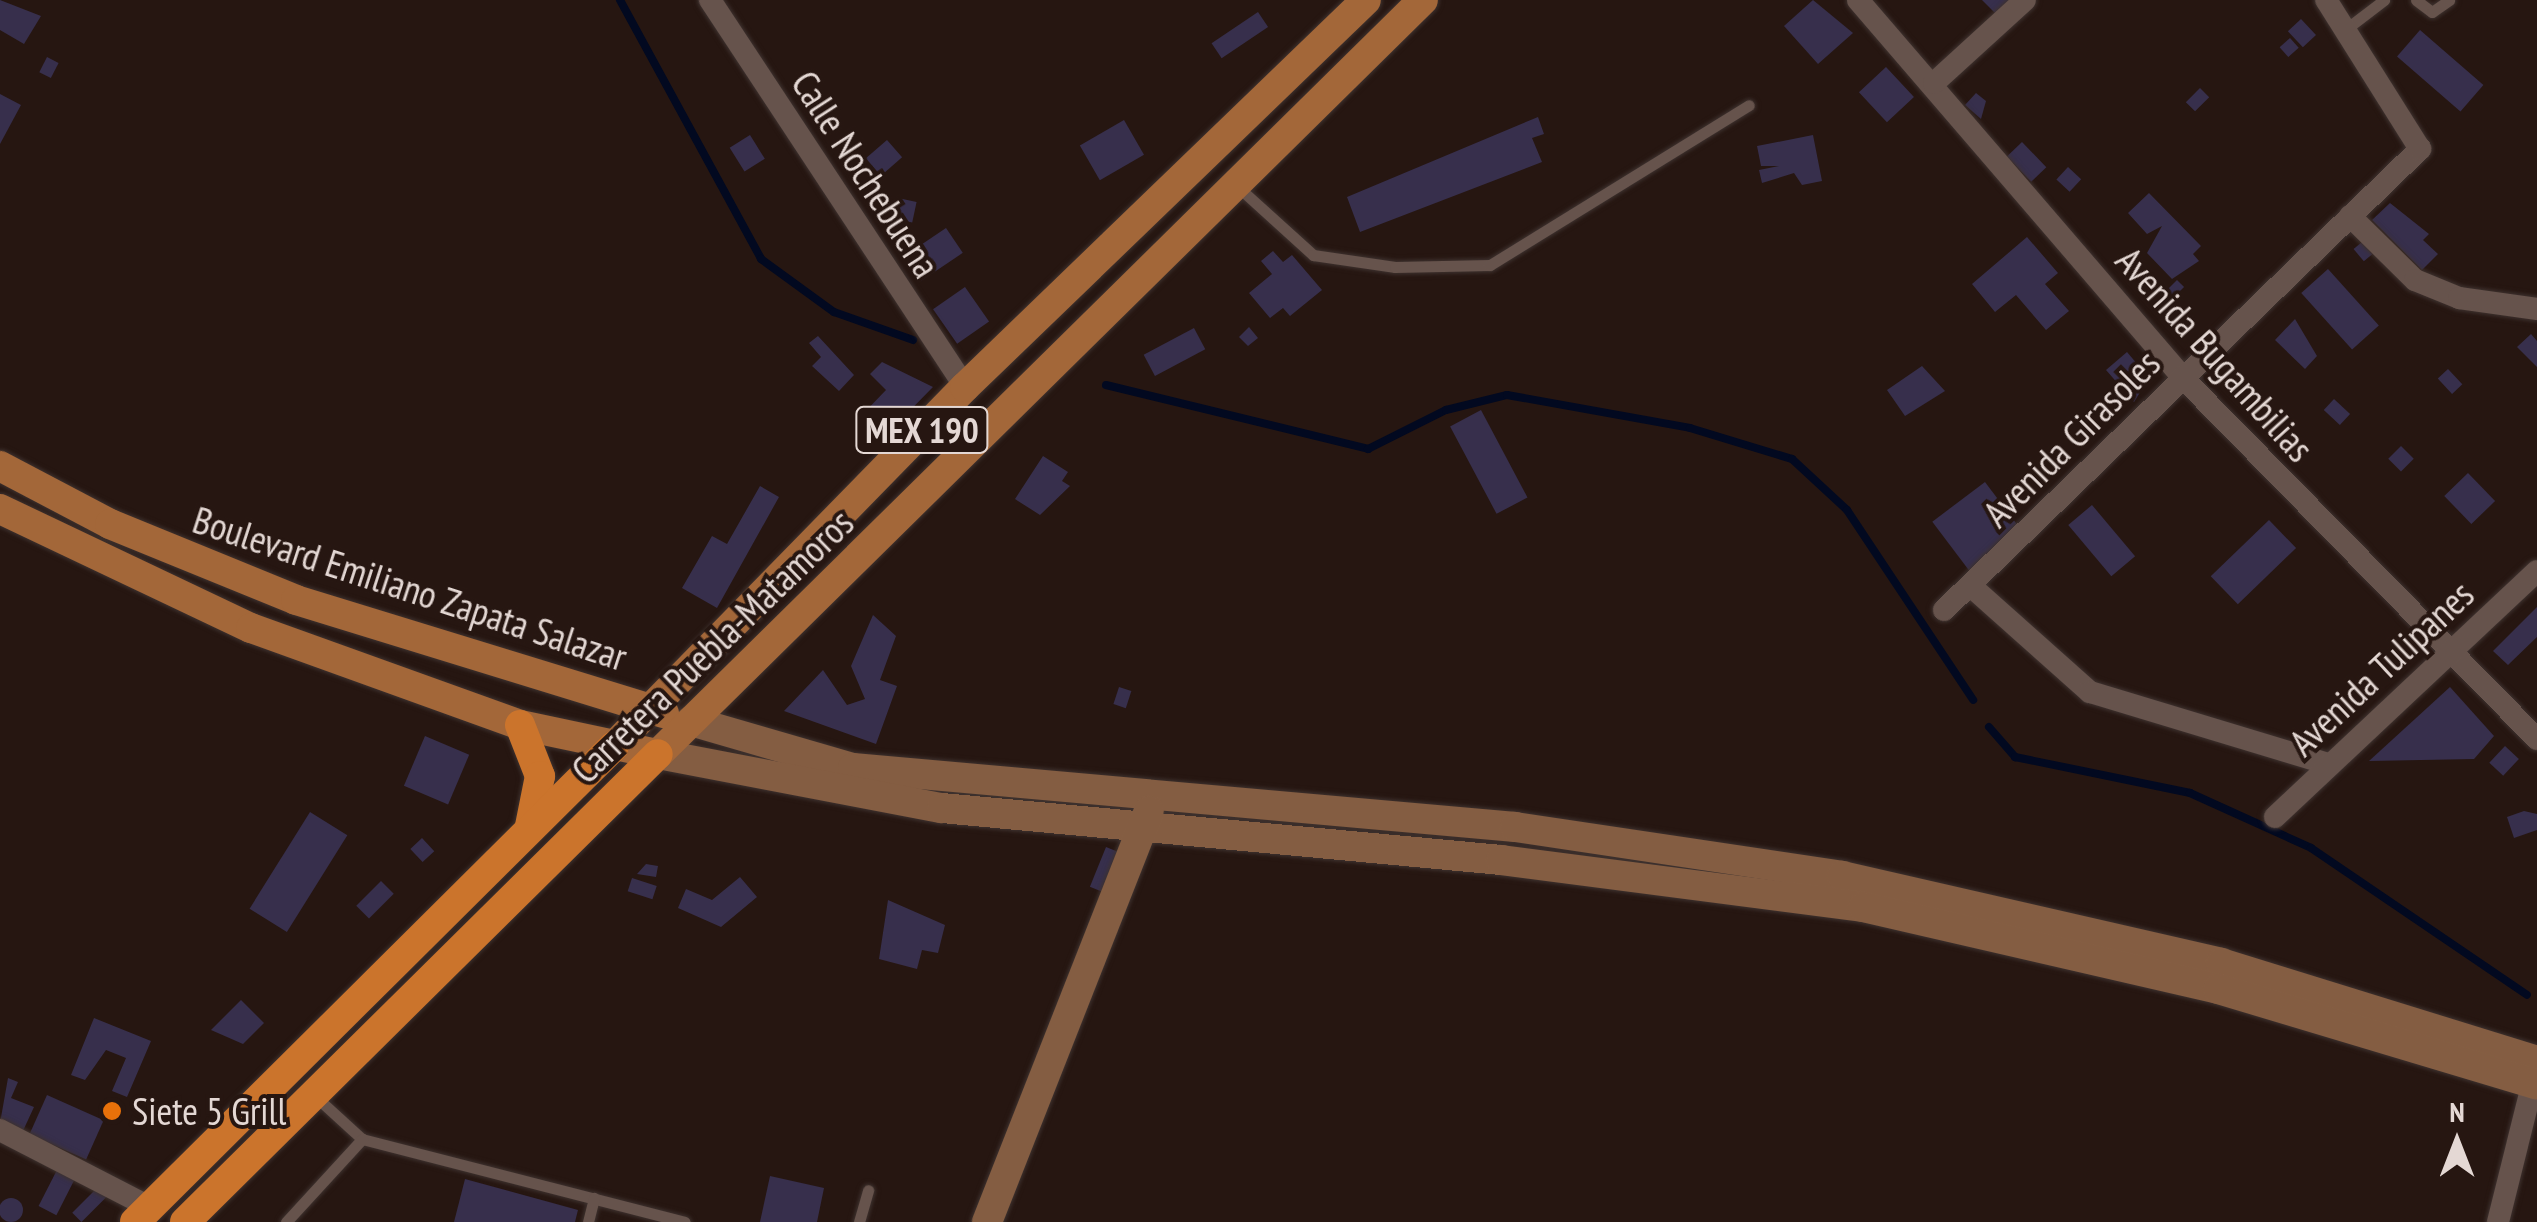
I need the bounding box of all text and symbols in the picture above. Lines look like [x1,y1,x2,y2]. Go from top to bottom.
street label: Calle Nochebuena [782,62,950,286]
street label: Avenida Bugambilias [2107,237,2323,471]
street label: Avenida Girasoles [1973,340,2169,536]
road number: MEX 190 [854,400,990,460]
street label: Boulevard Emiliano Zapata Salazar [187,496,633,680]
street label: Carretera Puebla-Matamoros [562,500,862,792]
street label: Avenida Tulipanes [2279,571,2483,765]
place label: Siete 5 Grill [132,1088,286,1134]
north arrow [2407,1092,2507,1192]
text: N [2449,1093,2465,1130]
marker: Siete 5 Grill [101,1100,123,1122]

